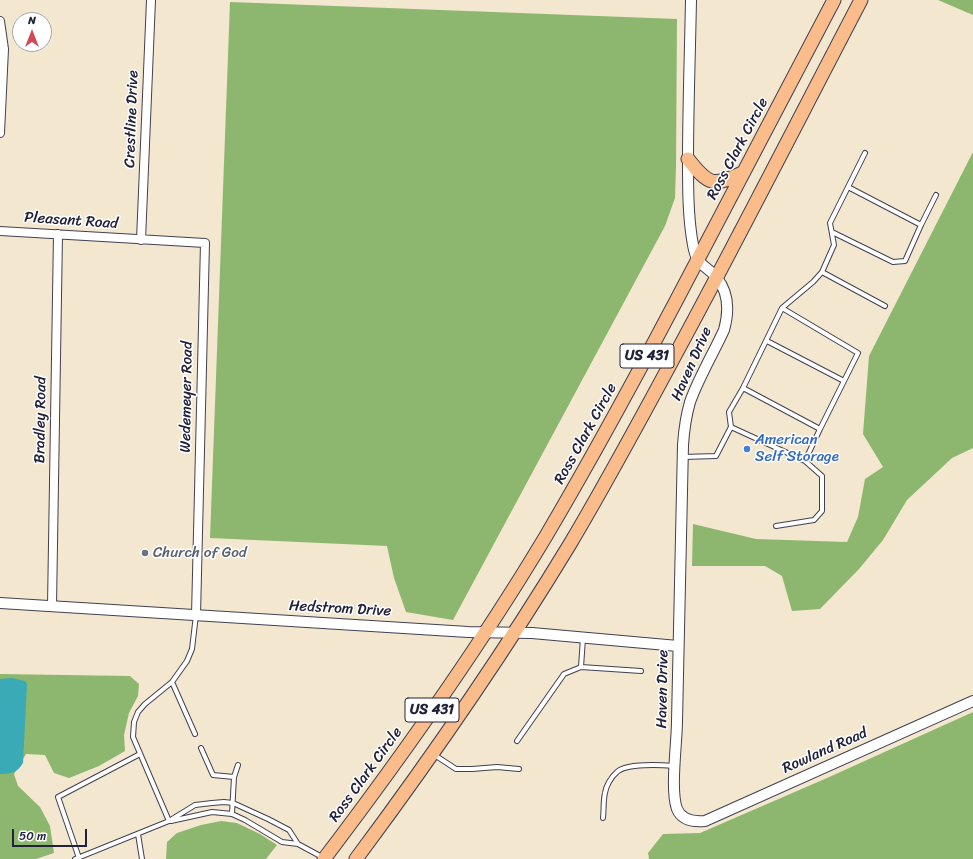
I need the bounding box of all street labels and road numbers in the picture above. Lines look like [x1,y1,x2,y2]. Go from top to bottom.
street label: Crestline Drive [121,70,143,168]
street label: Ross Clark Circle [704,95,772,203]
street label: Pleasant Road [24,209,118,233]
street label: Haven Drive [668,324,716,404]
street label: Wedemeyer Road [177,341,197,453]
road number: US 431 [620,344,674,368]
street label: Bradley Road [31,376,51,464]
street label: Ross Clark Circle [551,380,621,488]
street label: Hedstrom Drive [288,597,392,621]
street label: Haven Drive [653,649,673,729]
road number: US 431 [405,698,459,722]
street label: Ross Clark Circle [326,724,406,826]
street label: Rowland Road [780,724,870,778]

